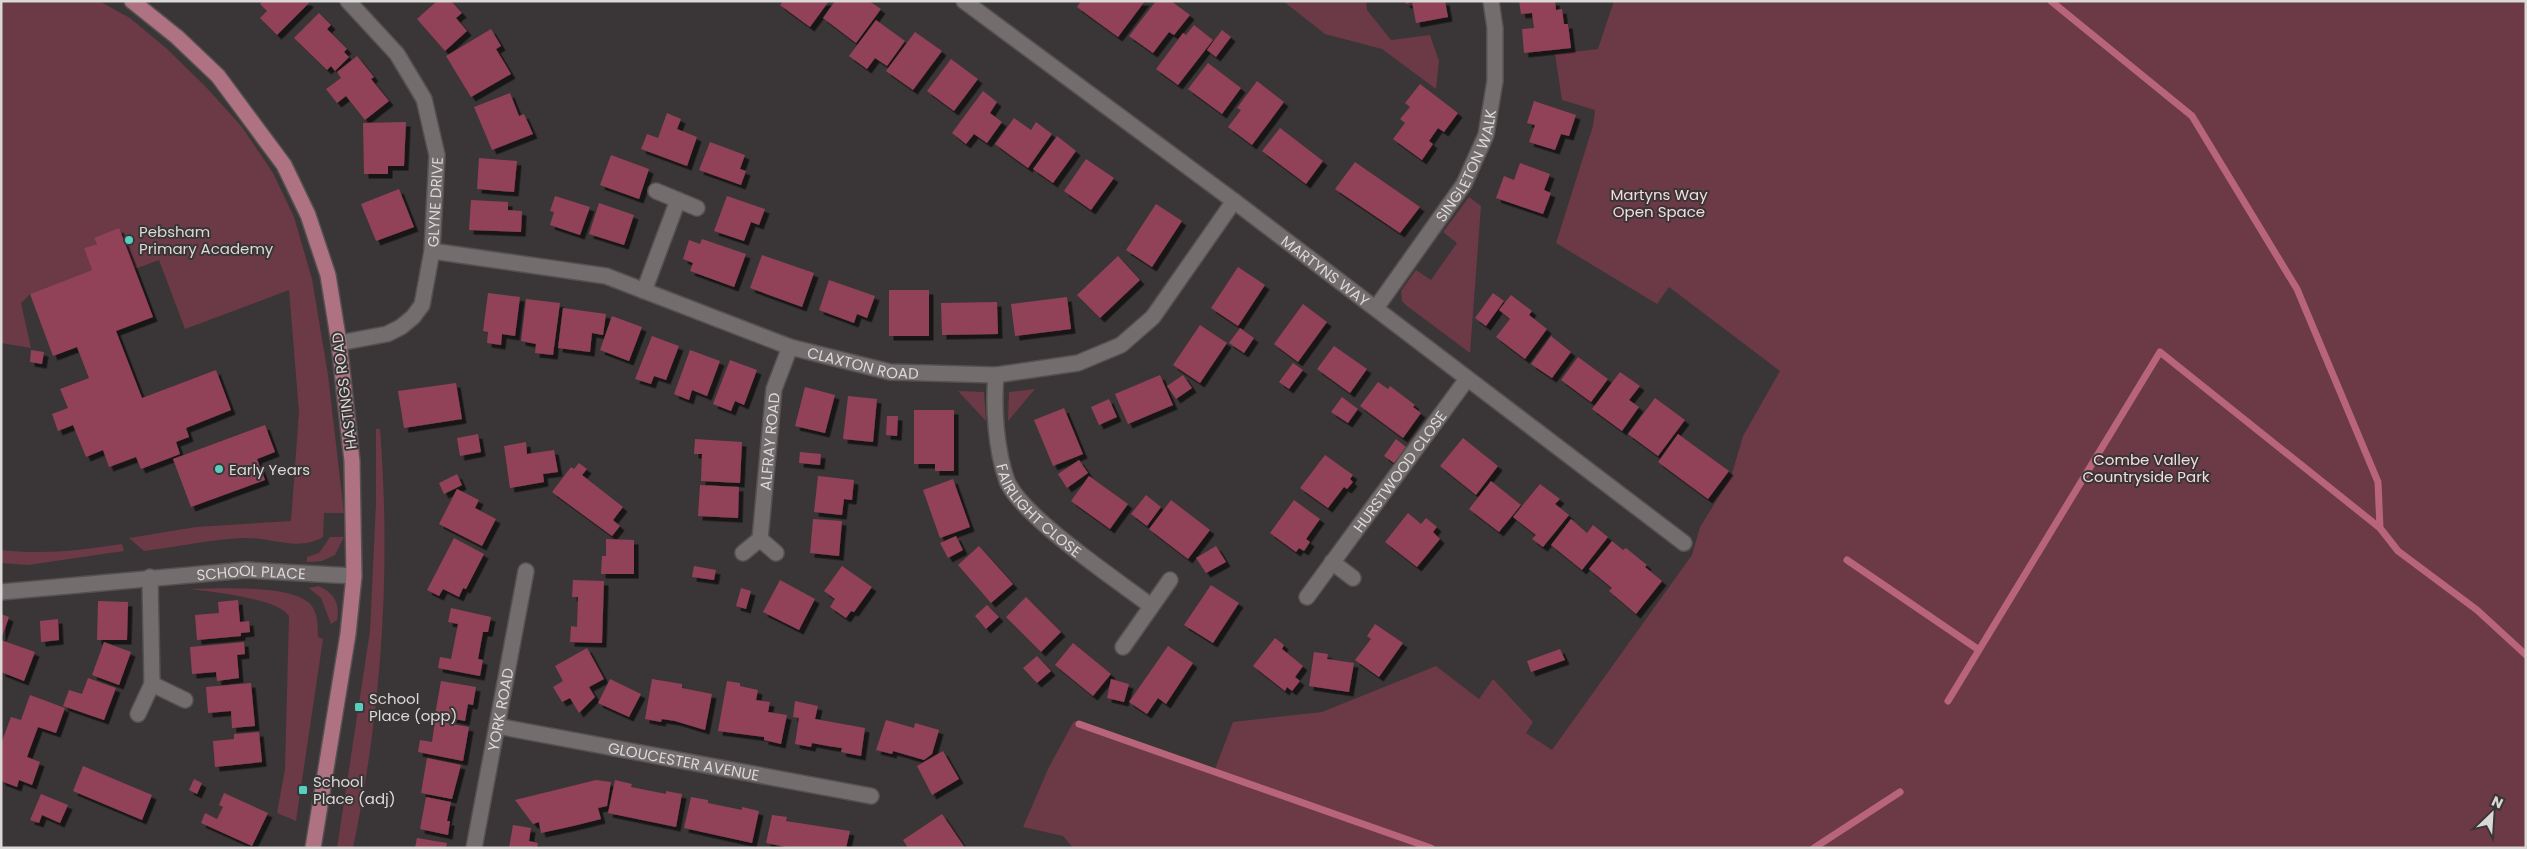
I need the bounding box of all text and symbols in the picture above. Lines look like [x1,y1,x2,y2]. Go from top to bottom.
street label: SINGLETON WALK [1430,108,1501,226]
street label: GLYNE DRIVE [422,156,447,248]
park label: Martyns Way Open Space [1610,184,1708,222]
place label: Pebsham Primary Academy [139,221,274,259]
street label: MARTYNS WAY [1277,230,1374,311]
marker: Pebsham Primary Academy [123,234,135,246]
street label: HASTINGS ROAD [326,331,362,451]
street label: CLAXTON ROAD [805,341,919,383]
street label: ALFRAY ROAD [754,392,784,491]
street label: HURSTWOOD CLOSE [1348,406,1451,536]
park label: Combe Valley Countryside Park [2083,449,2210,487]
place label: Early Years [229,459,310,480]
street label: FAIRLIGHT CLOSE [992,461,1086,562]
marker: Early Years [213,463,225,475]
street label: SCHOOL PLACE [196,559,306,585]
street label: YORK ROAD [482,666,518,753]
place label: School Place (opp) [369,688,457,726]
marker: School Place (opp) [353,701,365,713]
street label: GLOUCESTER AVENUE [606,737,761,785]
place label: School Place (adj) [313,771,396,809]
marker: School Place (adj) [297,784,309,796]
north arrow [2467,789,2517,839]
text: N [2488,791,2506,814]

